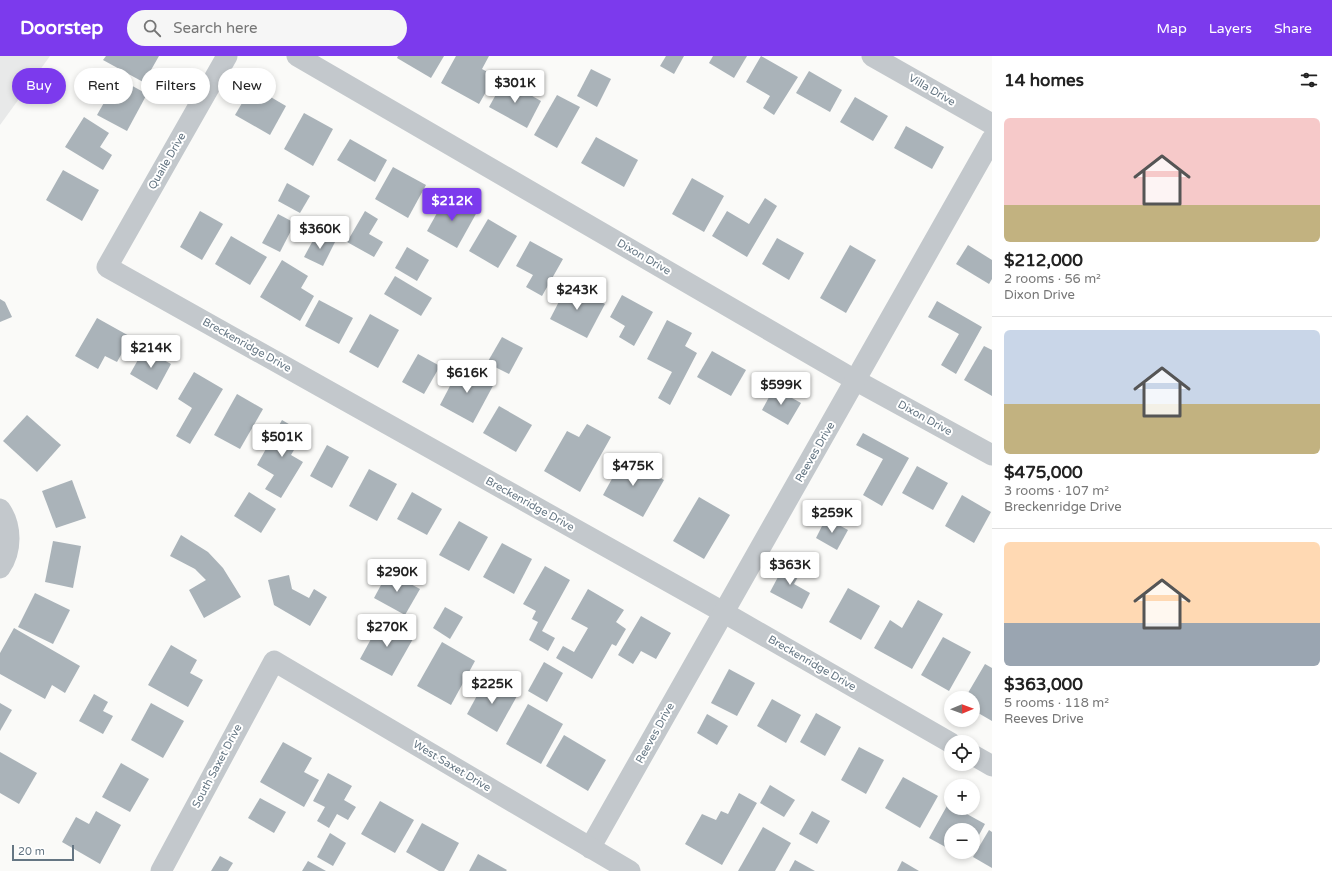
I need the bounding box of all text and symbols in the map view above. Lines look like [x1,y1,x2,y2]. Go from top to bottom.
search box [127,10,407,46]
text: Doorstep [20,17,103,39]
icon: search [141,17,163,39]
text: Search here [173,19,258,37]
text: Map [1157,20,1187,37]
text: Layers [1209,20,1252,37]
text: Share [1274,20,1312,37]
chip: Buy [12,68,66,104]
chip: Rent [74,68,133,104]
chip: Filters [141,68,210,104]
chip: New [218,68,276,104]
icon: filters [1298,69,1320,91]
pin: $301K [487,70,543,104]
text: 14 homes [1004,70,1084,91]
street label: Villa Drive [906,71,958,109]
text: $301K [494,75,536,91]
street label: Quaile Drive [146,130,188,192]
icon: home [1126,144,1198,216]
pin: $212K [424,188,480,222]
text: $212K [431,193,473,209]
pin: $360K [292,216,348,250]
text: $360K [299,221,341,237]
street label: Dixon Drive [615,236,673,278]
text: $212,000 [1004,250,1083,271]
text: 2 rooms · 56 m² [1004,271,1101,287]
pin: $243K [549,277,605,311]
text: $243K [556,282,598,298]
text: Dixon Drive [1004,287,1075,303]
street label: Breckenridge Drive [200,315,294,375]
pin: $214K [123,335,179,369]
text: $214K [130,340,172,356]
icon: home [1126,356,1198,428]
pin: $616K [439,360,495,394]
text: $616K [446,365,488,381]
pin: $599K [753,372,809,406]
text: $599K [760,377,802,393]
street label: Dixon Drive [896,398,954,438]
street label: Reeves Drive [793,420,837,484]
pin: $501K [254,424,310,458]
text: $501K [261,429,303,445]
pin: $475K [605,453,661,487]
text: $475K [612,458,654,474]
text: $475,000 [1004,462,1083,483]
street label: Breckenridge Drive [483,474,577,534]
text: 3 rooms · 107 m² [1004,483,1109,499]
text: Breckenridge Drive [1004,499,1122,515]
pin: $259K [804,500,860,534]
text: $259K [811,505,853,521]
pin: $363K [762,552,818,586]
text: $363K [769,557,811,573]
pin: $290K [369,559,425,593]
text: $290K [376,564,418,580]
icon: home [1126,568,1198,640]
pin: $270K [359,614,415,648]
text: $270K [366,619,408,635]
street label: Breckenridge Drive [766,632,858,694]
pin: $225K [464,671,520,705]
text: $363,000 [1004,674,1083,695]
text: $225K [471,676,513,692]
north arrow [944,691,980,727]
map controls [944,691,980,859]
text: 5 rooms · 118 m² [1004,695,1109,711]
street label: Reeves Drive [633,700,677,766]
text: Reeves Drive [1004,711,1084,727]
street label: South Saxet Drive [189,722,245,810]
button: locate [944,735,980,771]
street label: West Saxet Drive [411,738,493,794]
button: + [944,779,980,815]
button: − [944,823,980,859]
scale bar [12,843,74,862]
text: 20 m [18,845,45,858]

